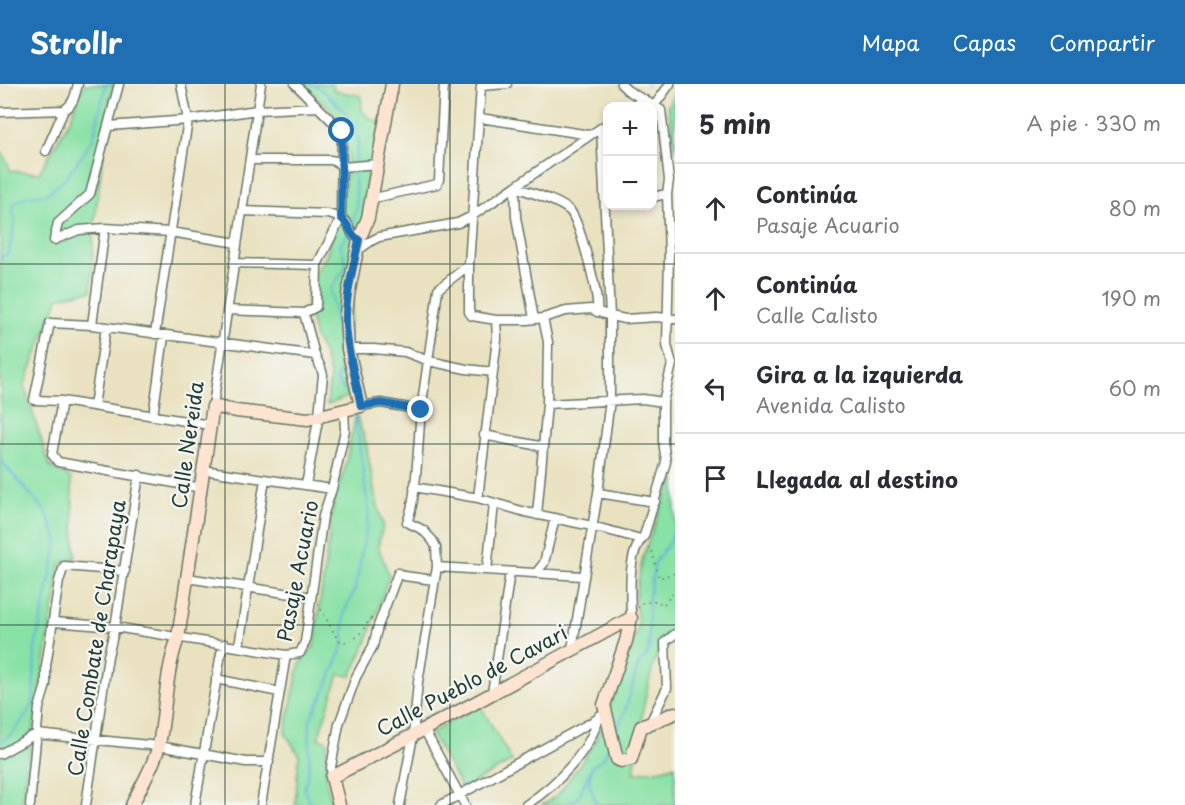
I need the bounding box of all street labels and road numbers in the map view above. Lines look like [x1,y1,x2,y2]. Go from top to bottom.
street label: Calle Nereida [163,379,211,511]
street label: Calle Combate de Charapaya [59,497,133,778]
street label: Pasaje Acuario [269,497,325,644]
street label: Calle Pueblo de Cavari [371,617,572,743]

